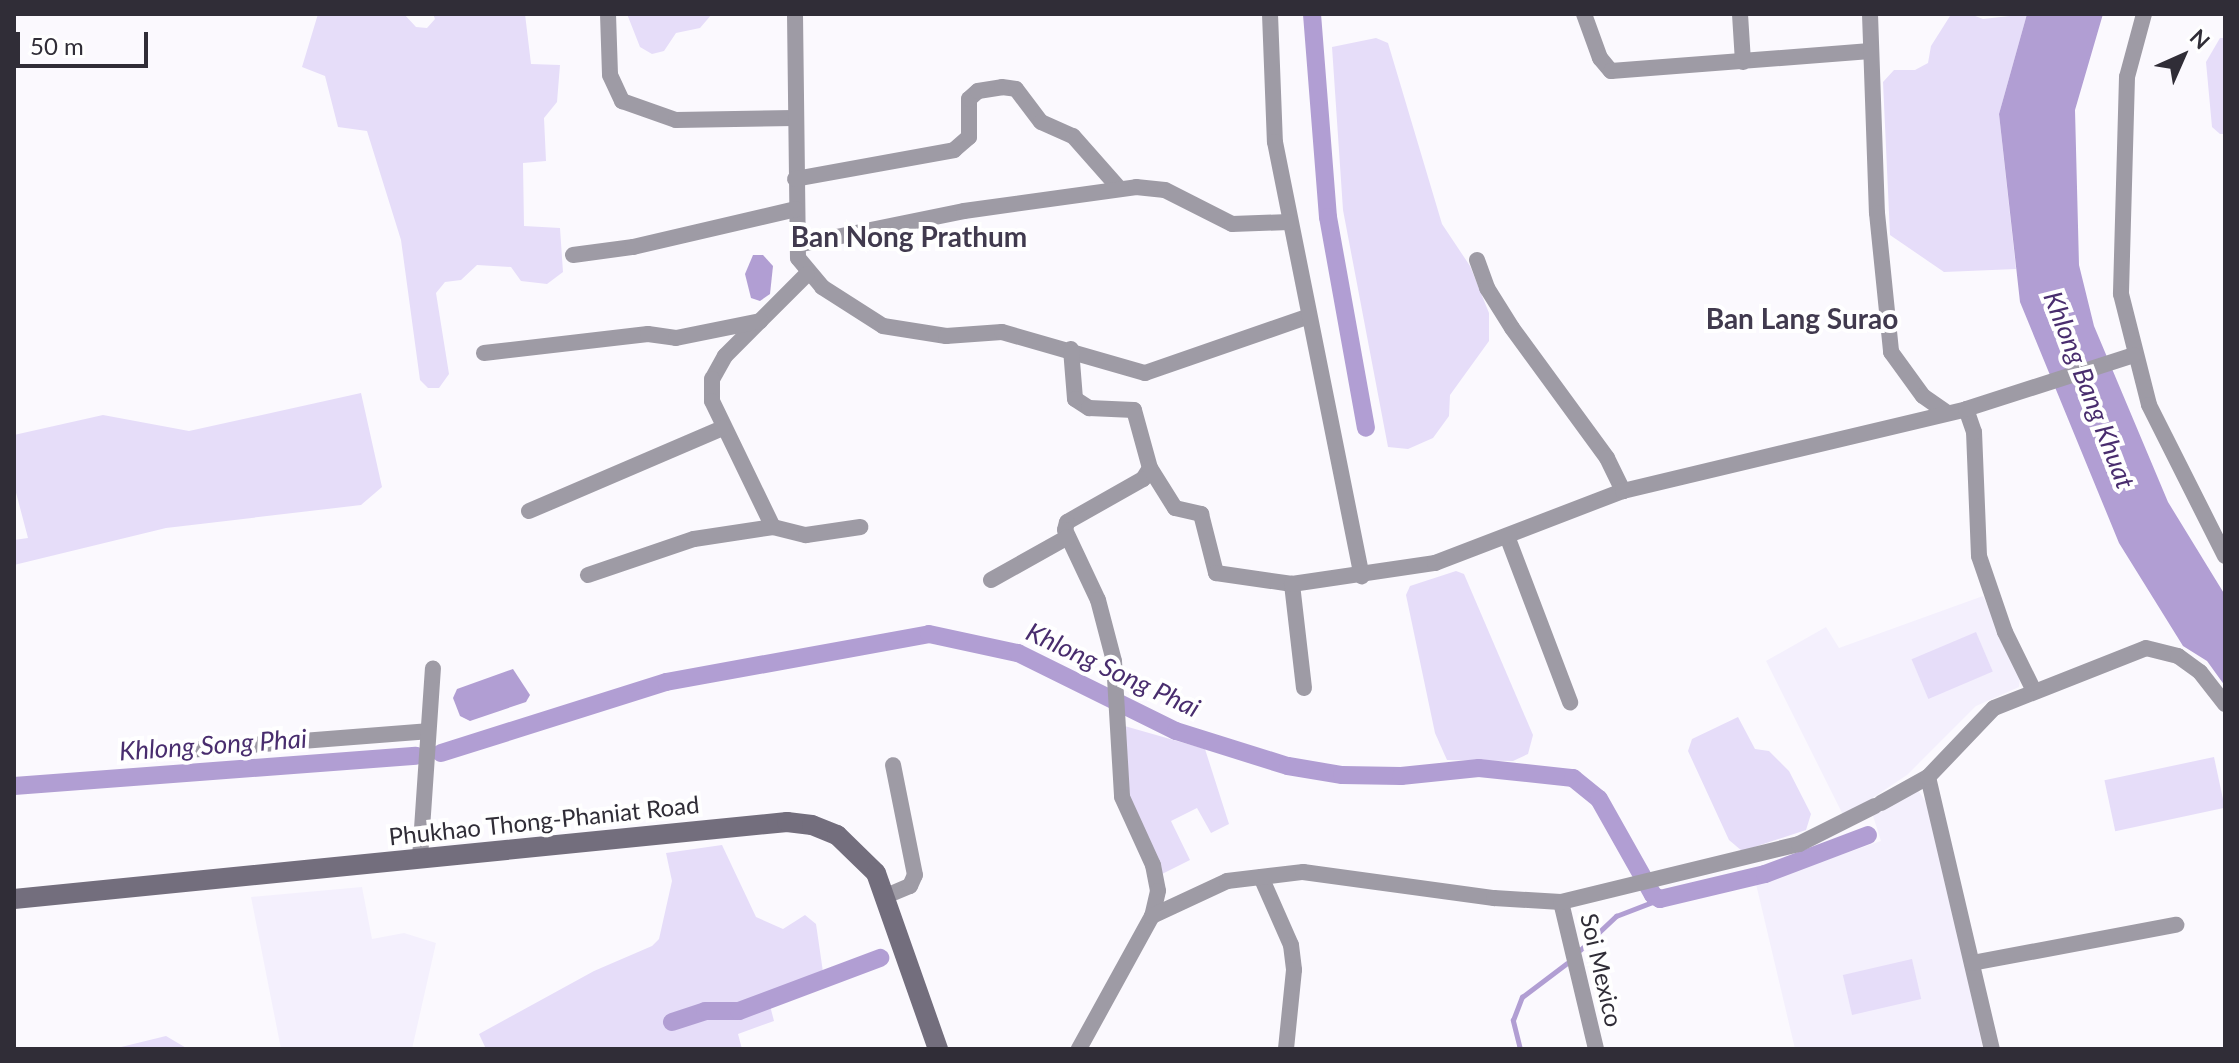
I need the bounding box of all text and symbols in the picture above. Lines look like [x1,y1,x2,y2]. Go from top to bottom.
scale bar [20,16,152,66]
north arrow [2143,16,2223,96]
text: N [2185,23,2216,54]
text: 50 m [30,31,84,60]
district label: Ban Nong Prathum [791,219,1027,253]
water label: Khlong Bang Khuat [2037,287,2141,493]
district label: Ban Lang Surao [1706,301,1898,335]
water label: Khlong Song Phai [1021,616,1205,724]
water label: Khlong Song Phai [118,723,308,767]
street label: Phukhao Thong-Phaniat Road [387,789,701,851]
street label: Soi Mexico [1575,911,1629,1029]

